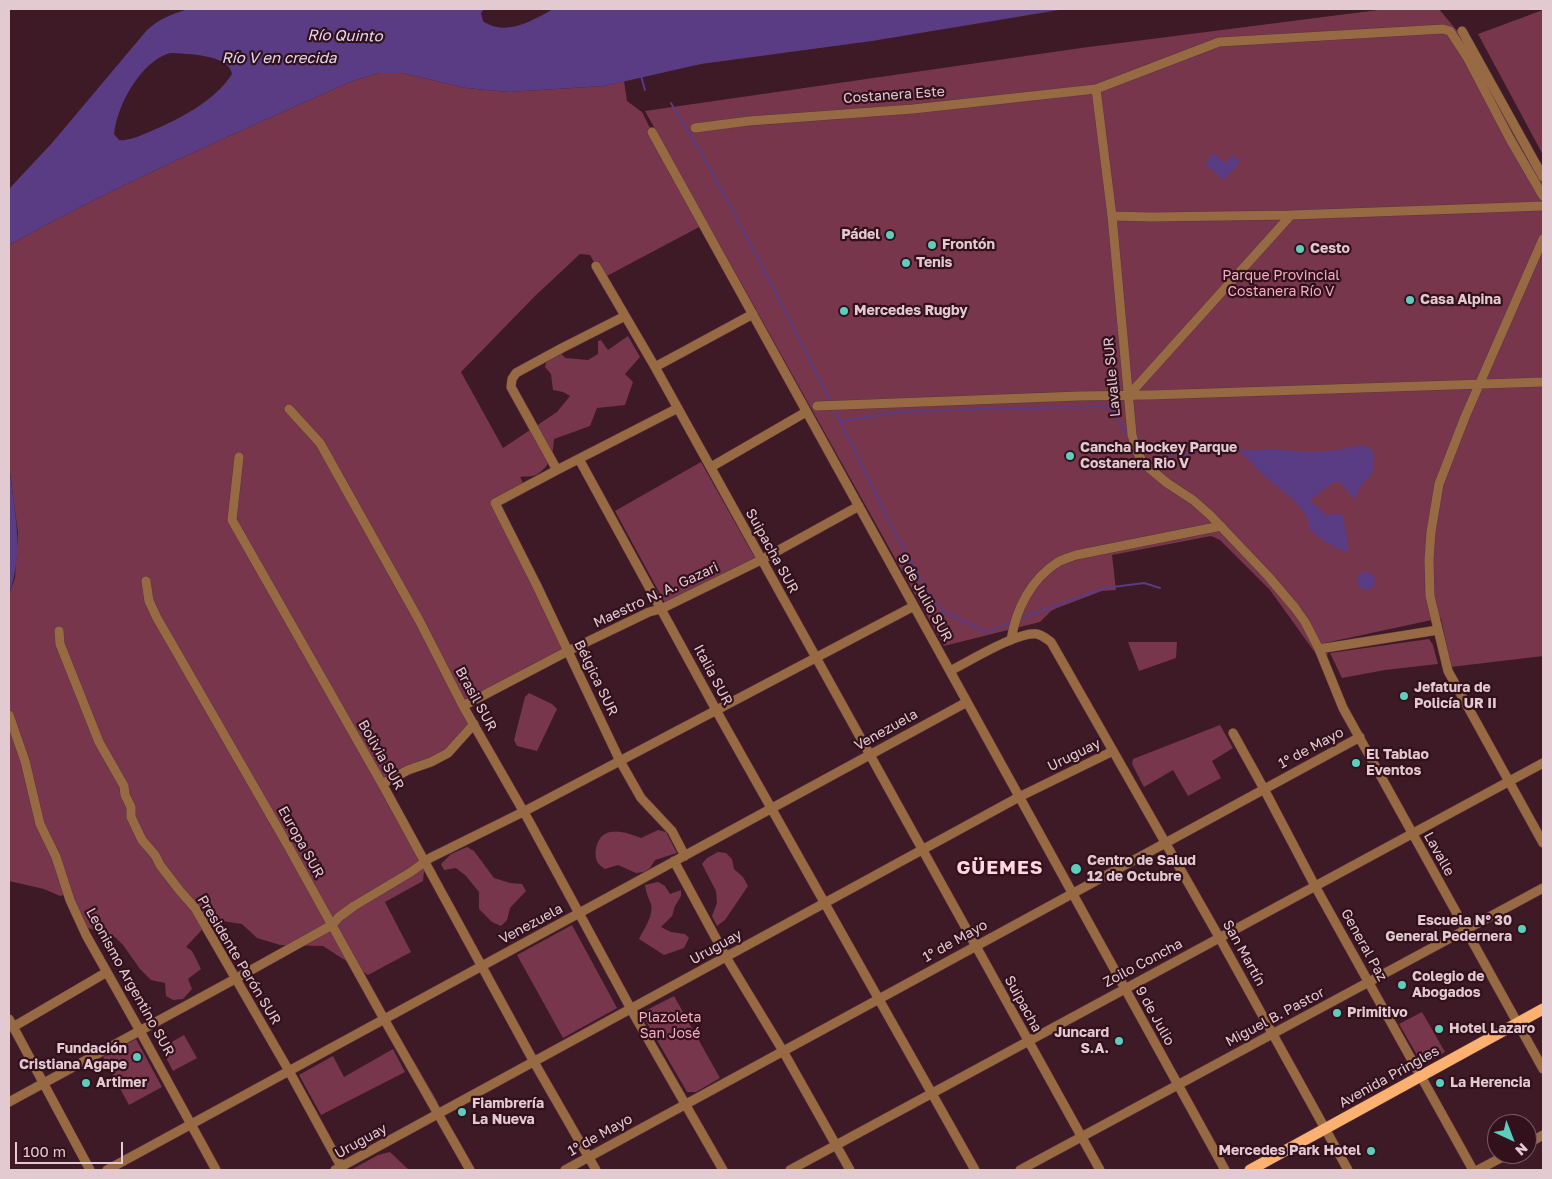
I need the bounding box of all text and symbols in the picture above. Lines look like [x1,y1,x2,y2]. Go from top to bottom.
water label: Río Quinto [307,26,383,46]
water label: Río V en crecida [222,49,336,67]
street label: Costanera Este [843,83,945,107]
place label: Pádel [841,227,880,243]
marker: Pádel [884,229,896,241]
place label: Frontón [942,237,995,253]
marker: Frontón [926,239,938,251]
place label: Cesto [1310,241,1350,257]
marker: Cesto [1294,243,1306,255]
place label: Tenis [916,255,952,271]
marker: Tenis [900,257,912,269]
park label: Parque Provincial Costanera Río V [1222,268,1340,300]
place label: Casa Alpina [1420,292,1501,308]
marker: Casa Alpina [1404,294,1416,306]
place label: Mercedes Rugby [854,303,968,319]
marker: Mercedes Rugby [838,305,850,317]
street label: Lavalle SUR [1100,336,1124,418]
place label: Cancha Hockey Parque Costanera Rio V [1080,440,1237,472]
marker: Cancha Hockey Parque Costanera Rio V [1064,450,1076,462]
street label: Suipacha SUR [742,506,802,596]
street label: 9 de Julio SUR [894,551,956,645]
street label: Maestro N. A. Gazari [591,559,721,631]
street label: Bélgica SUR [570,637,622,719]
street label: Italia SUR [690,642,736,708]
street label: Brasil SUR [452,664,500,734]
place label: Jefatura de Policía UR II [1414,680,1497,712]
marker: Jefatura de Policía UR II [1398,690,1410,702]
street label: Venezuela [852,706,920,754]
street label: Bolivia SUR [354,717,408,793]
street label: 1º de Mayo [1276,724,1346,772]
street label: Uruguay [1045,735,1103,775]
place label: El Tablao Eventos [1366,747,1429,780]
marker: El Tablao Eventos [1350,757,1362,769]
street label: Europa SUR [274,803,328,881]
street label: Lavalle [1420,829,1458,879]
place label: Centro de Salud 12 de Octubre [1087,853,1196,886]
district label: GÜEMES [956,857,1044,879]
marker: Centro de Salud 12 de Octubre [1069,862,1083,876]
street label: Presidente Perón SUR [194,892,284,1028]
street label: Venezuela [496,900,566,948]
street label: Leonismo Argentino SUR [82,905,178,1059]
street label: General Paz [1337,906,1391,984]
place label: Escuela N° 30 General Pedernera [1385,913,1512,946]
street label: 1º de Mayo [920,916,990,966]
street label: San Martín [1219,917,1269,989]
marker: Escuela N° 30 General Pedernera [1516,923,1528,935]
street label: Uruguay [687,926,745,968]
street label: Zoilo Concha [1101,935,1185,991]
place label: Colegio de Abogados [1412,969,1484,1002]
street label: Suipacha [1001,973,1045,1035]
marker: Colegio de Abogados [1396,979,1408,991]
street label: 9 de Julio [1132,983,1178,1049]
street label: Miguel B. Pastor [1223,984,1327,1050]
place label: Primitivo [1347,1005,1408,1021]
marker: Primitivo [1331,1007,1343,1019]
park label: Plazoleta San José [638,1010,702,1042]
place label: Hotel Lazaro [1449,1021,1535,1037]
marker: Hotel Lazaro [1433,1023,1445,1035]
place label: Juncard S.A. [1054,1025,1109,1058]
marker: Juncard S.A. [1113,1035,1125,1047]
place label: Fundación Cristiana Agape [19,1041,127,1074]
street label: Avenida Pringles [1336,1042,1442,1112]
marker: Fundación Cristiana Agape [131,1051,143,1063]
place label: Artimer [96,1075,147,1091]
place label: La Herencia [1450,1075,1531,1091]
marker: Artimer [80,1077,92,1089]
marker: La Herencia [1434,1077,1446,1089]
place label: Fiambrería La Nueva [472,1096,544,1128]
marker: Fiambrería La Nueva [456,1106,468,1118]
street label: 1º de Mayo [565,1110,635,1160]
north arrow [1487,1114,1537,1164]
street label: Uruguay [332,1120,390,1162]
scale bar [18,1132,125,1164]
text: N [1512,1140,1532,1159]
text: 100 m [23,1142,66,1160]
place label: Mercedes Park Hotel [1219,1143,1361,1159]
marker: Mercedes Park Hotel [1365,1145,1377,1157]

